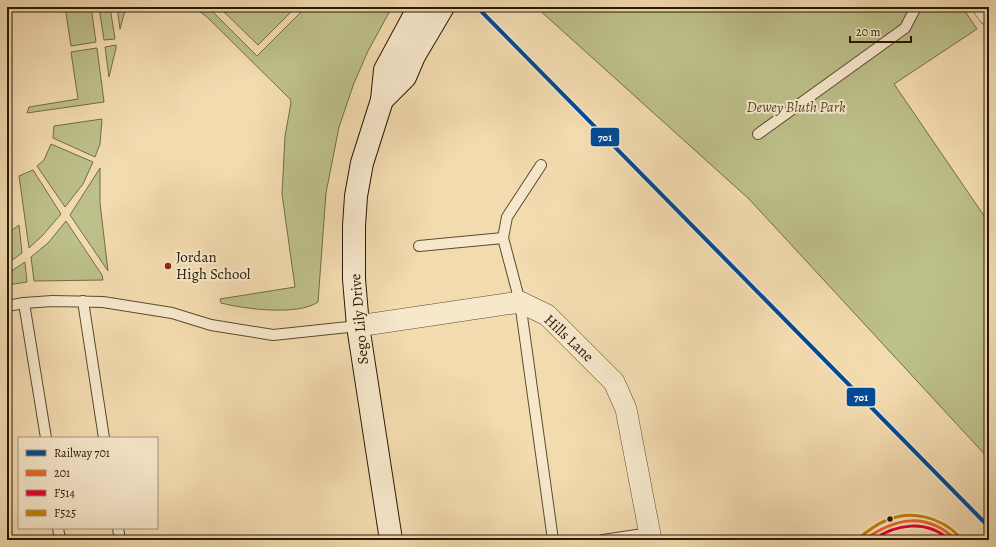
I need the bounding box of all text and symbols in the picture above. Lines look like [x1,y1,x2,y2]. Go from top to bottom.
scale bar [850,18,911,44]
text: 20 m [856,24,880,40]
park label: Dewey Bluth Park [746,97,846,117]
line badge: 701 [590,127,620,147]
text: 701 [598,130,612,145]
place label: Jordan High School [176,247,251,284]
marker: Jordan High School [163,261,173,271]
street label: Sego Lily Drive [345,273,373,365]
street label: Hills Lane [540,310,598,366]
line badge: 701 [846,387,876,407]
text: 701 [854,390,868,405]
legend [18,437,158,529]
text: Railway 701 [54,445,110,461]
text: 201 [54,465,70,481]
text: F514 [54,485,75,501]
text: F525 [54,505,76,521]
unlabelled marker [885,514,895,524]

